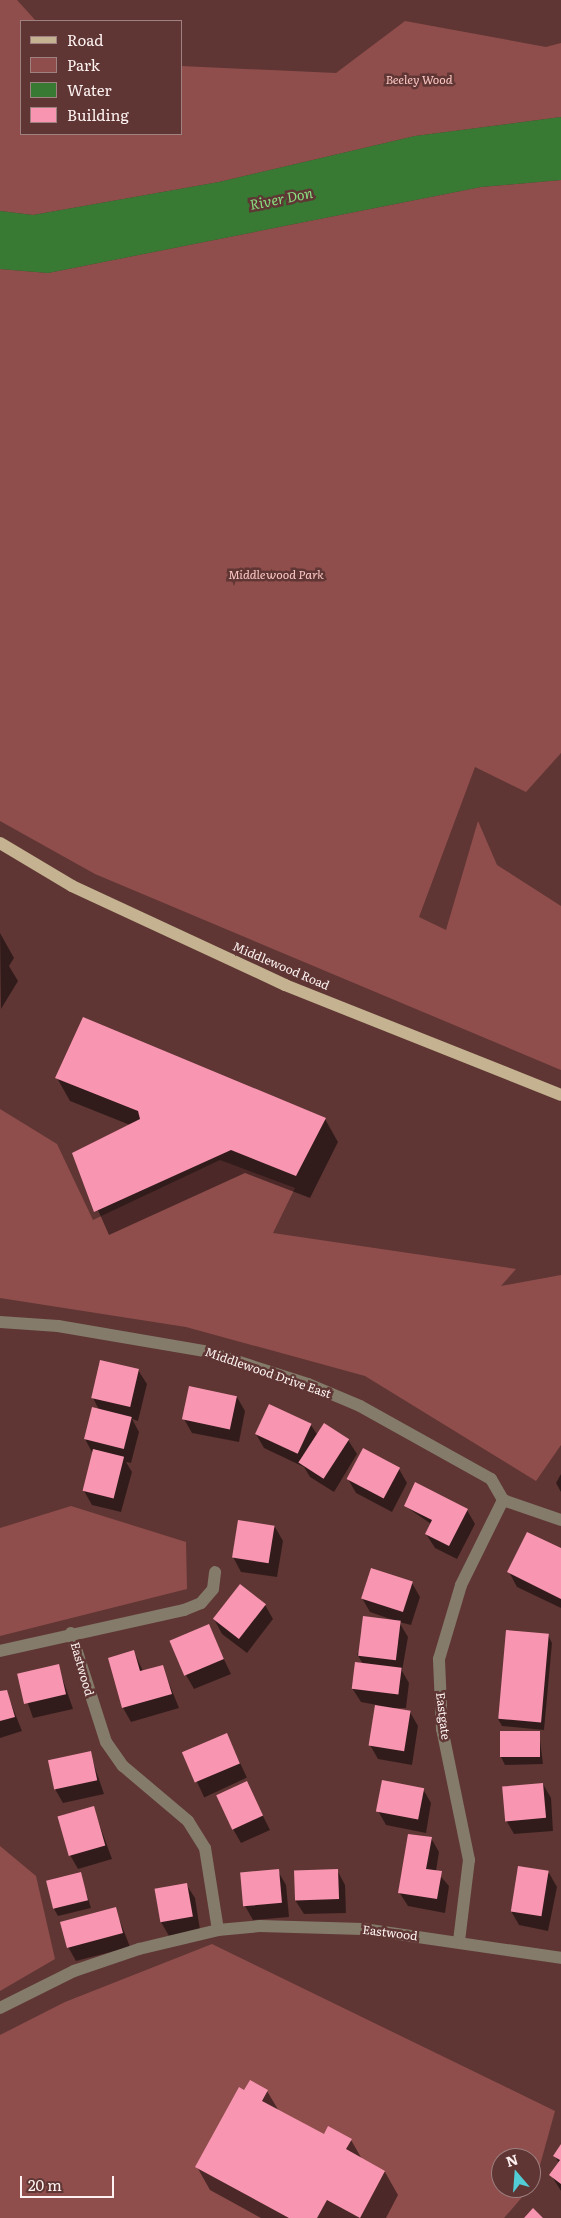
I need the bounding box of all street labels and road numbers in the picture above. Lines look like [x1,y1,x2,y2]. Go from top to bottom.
street label: Middlewood Road [231,939,331,993]
street label: Middlewood Drive East [203,1345,333,1401]
street label: Eastwood [67,1640,97,1698]
street label: Eastgate [433,1691,453,1741]
street label: Eastwood [362,1922,418,1944]

